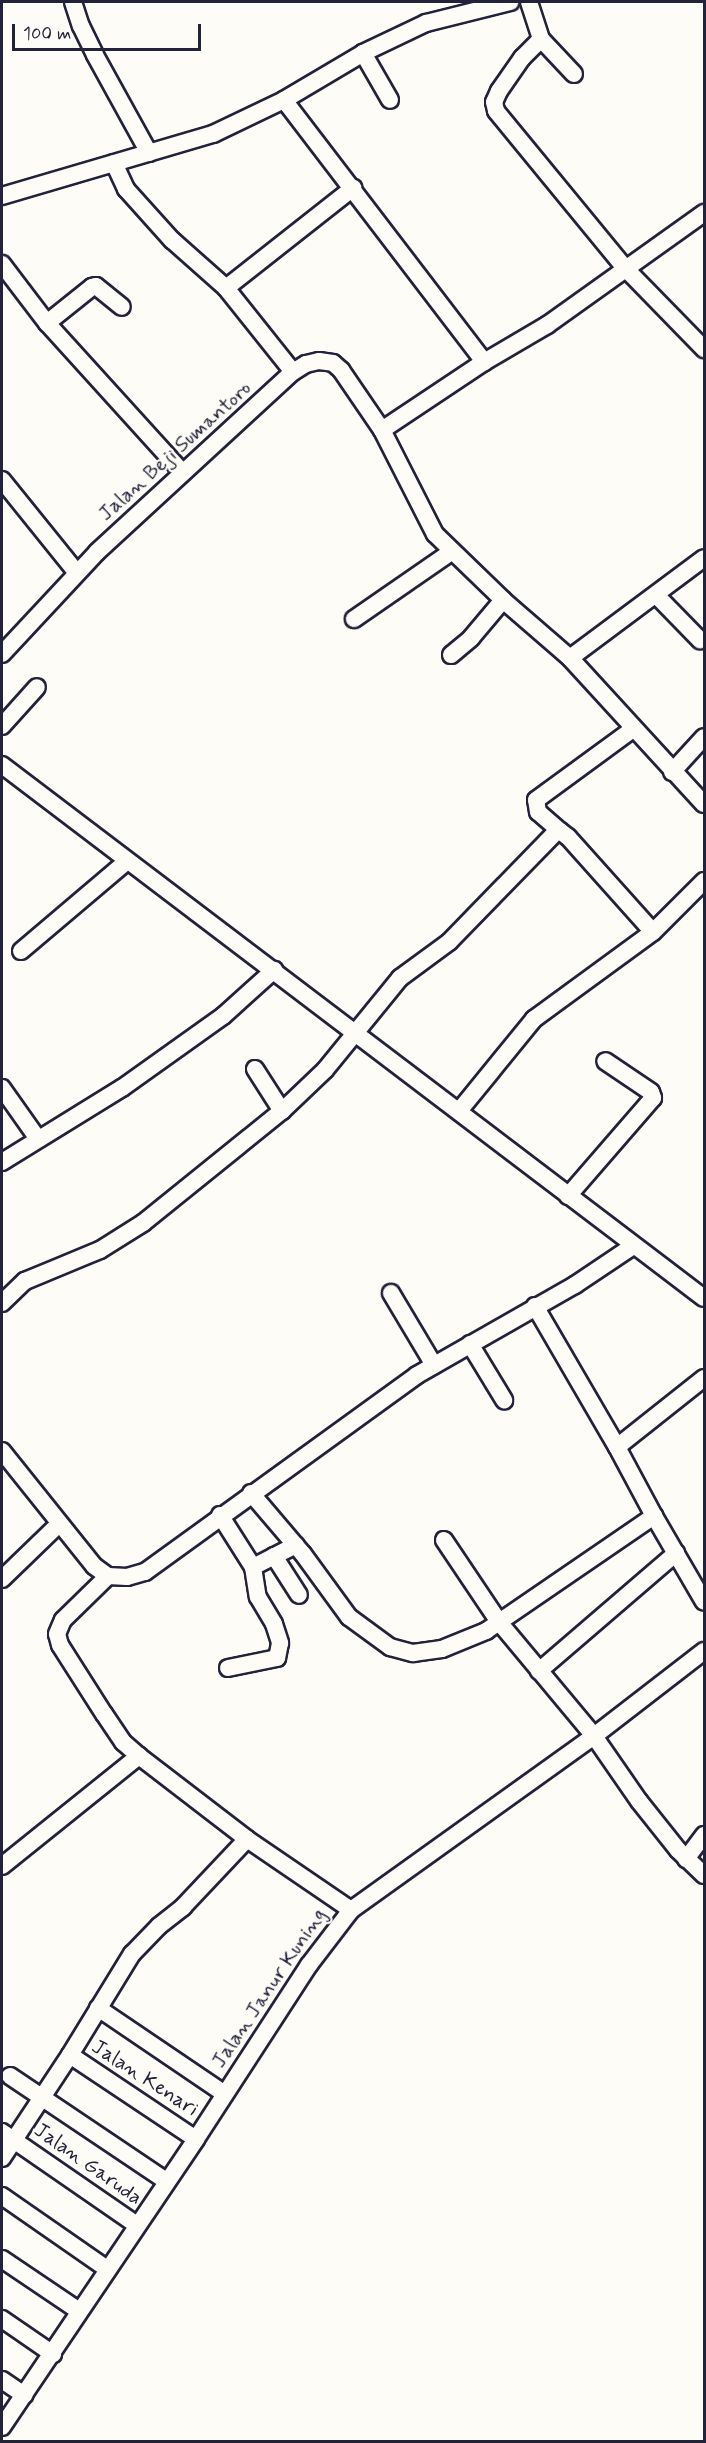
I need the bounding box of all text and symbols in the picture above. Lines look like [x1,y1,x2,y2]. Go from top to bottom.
scale bar [15,12,204,50]
text: 100 m [23,22,71,46]
street label: Jalan Beji Sumantoro [90,373,260,529]
street label: Jalan Janur Kuning [207,1904,331,2072]
street label: Jalan Kenari [87,2034,203,2122]
street label: Jalan Garuda [30,2118,146,2210]

